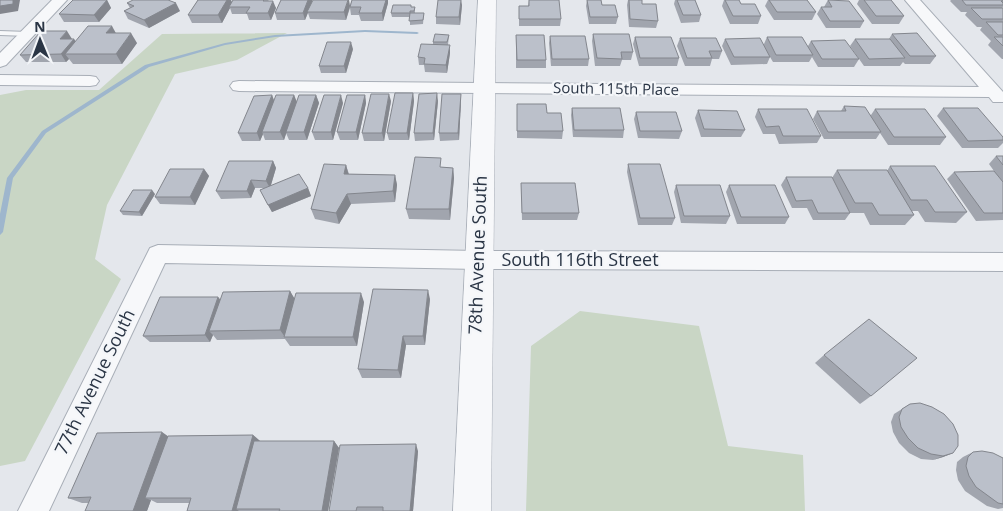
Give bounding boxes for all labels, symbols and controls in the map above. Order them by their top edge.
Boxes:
north arrow [15,15,65,65]
text: N [34,17,46,36]
street label: South 115th Place [553,77,679,99]
street label: 78th Avenue South [462,175,492,335]
street label: South 116th Street [501,247,659,271]
street label: 77th Avenue South [48,305,140,458]

